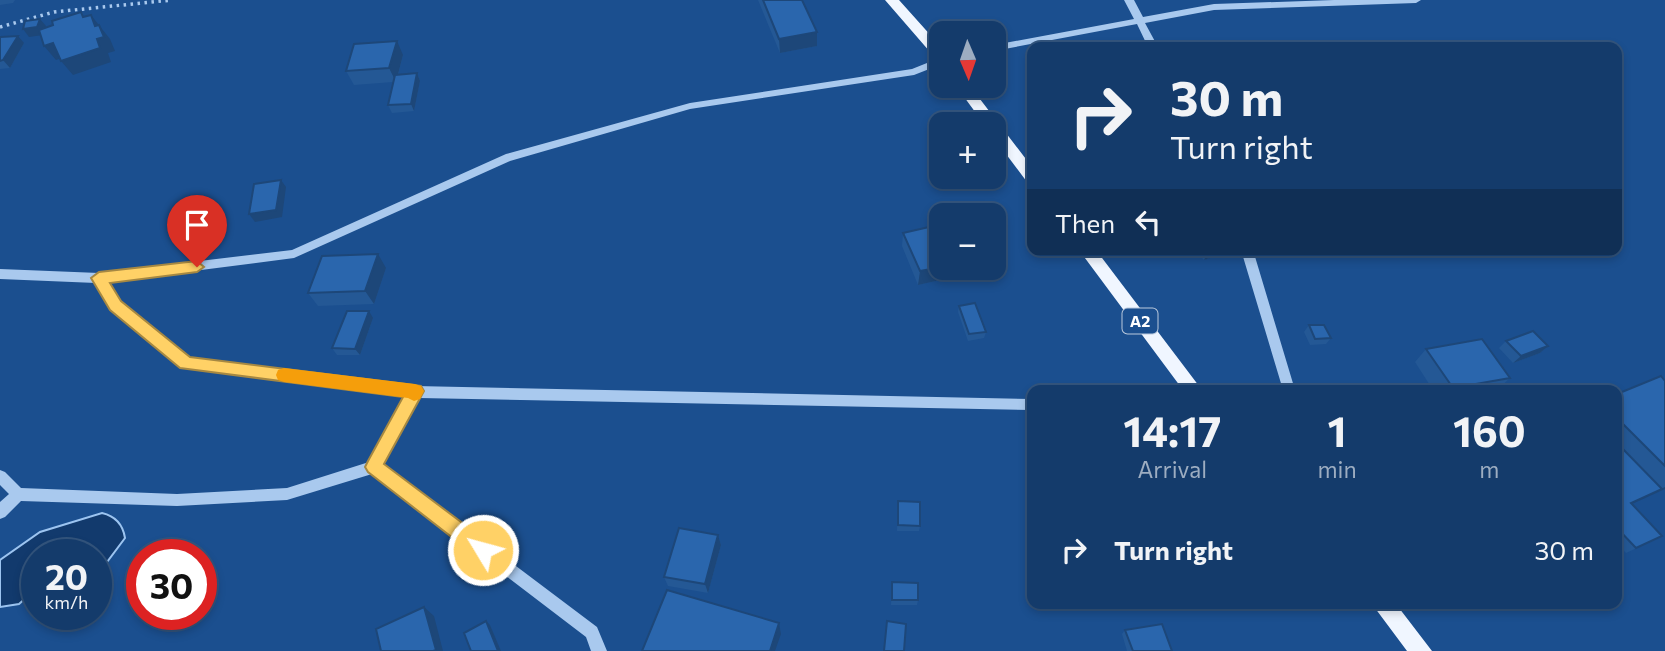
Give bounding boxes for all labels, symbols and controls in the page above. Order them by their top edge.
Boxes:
north arrow [929,21,1006,98]
map controls [929,21,1006,280]
text: 30 m [1170,66,1283,126]
icon: right [1055,70,1146,161]
button: + [929,112,1006,189]
text: Turn right [1170,126,1313,166]
pin [167,195,227,267]
button: − [929,203,1006,280]
icon: left [1129,203,1167,241]
icon: arrive [178,206,216,244]
text: Then [1055,207,1115,238]
road number: A2 [1122,308,1158,334]
text: 14:17 [1123,404,1221,456]
text: 1 [1328,404,1347,456]
text: 160 [1453,404,1526,456]
text: Arrival [1137,455,1207,483]
text: min [1317,455,1357,483]
text: m [1479,455,1499,483]
position arrow [446,513,520,587]
icon: right [1055,531,1093,569]
text: Turn right [1114,534,1233,565]
text: 30 m [1535,534,1594,565]
speed limit sign: 30 [126,539,217,630]
text: 20 [45,554,88,597]
text: km/h [45,591,88,613]

